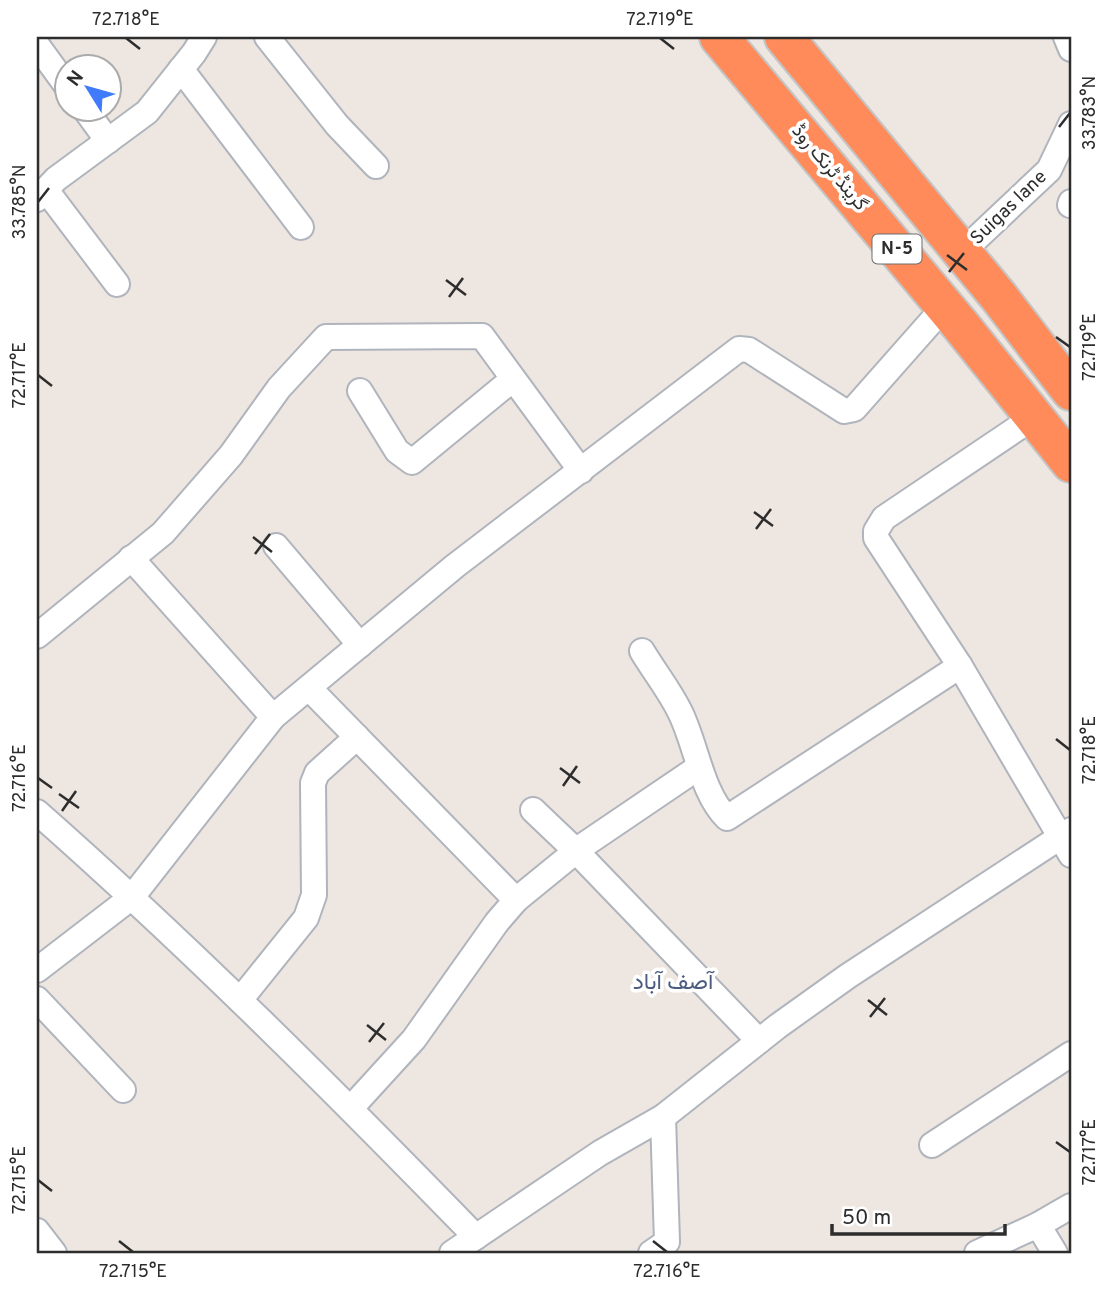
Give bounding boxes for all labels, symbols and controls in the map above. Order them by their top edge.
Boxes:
text: 72.718°E [92,9,160,32]
text: 72.719°E [626,9,694,32]
north arrow [52,52,122,122]
text: N [62,66,90,92]
text: 33.783°N [1079,76,1102,150]
street label: گرینڈ ٹرنک روڈ [786,120,872,216]
text: 33.785°N [9,165,32,239]
street label: Suigas lane [966,165,1052,251]
road number: N-5 [872,234,922,264]
text: 72.719°E [1079,313,1102,381]
text: 72.717°E [9,342,32,408]
text: 72.718°E [1079,716,1102,784]
text: 72.716°E [9,744,32,812]
district label: آصف آباد [633,969,715,998]
text: 72.717°E [1079,1119,1102,1185]
text: 72.715°E [9,1146,32,1214]
scale bar [832,1192,1005,1236]
text: 50 m [842,1205,891,1232]
text: 72.715°E [99,1261,167,1284]
text: 72.716°E [633,1261,701,1284]

